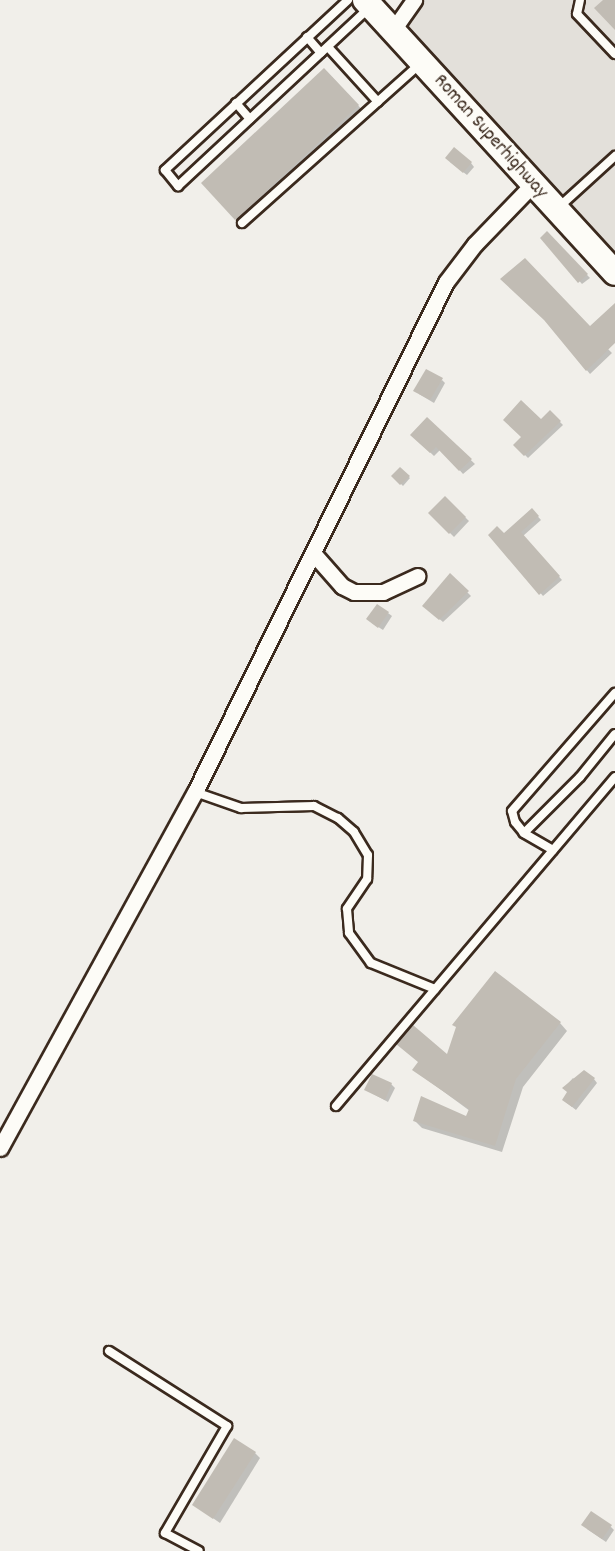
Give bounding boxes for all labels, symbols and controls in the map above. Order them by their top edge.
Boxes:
street label: Roman Superhighway [428,70,552,204]

